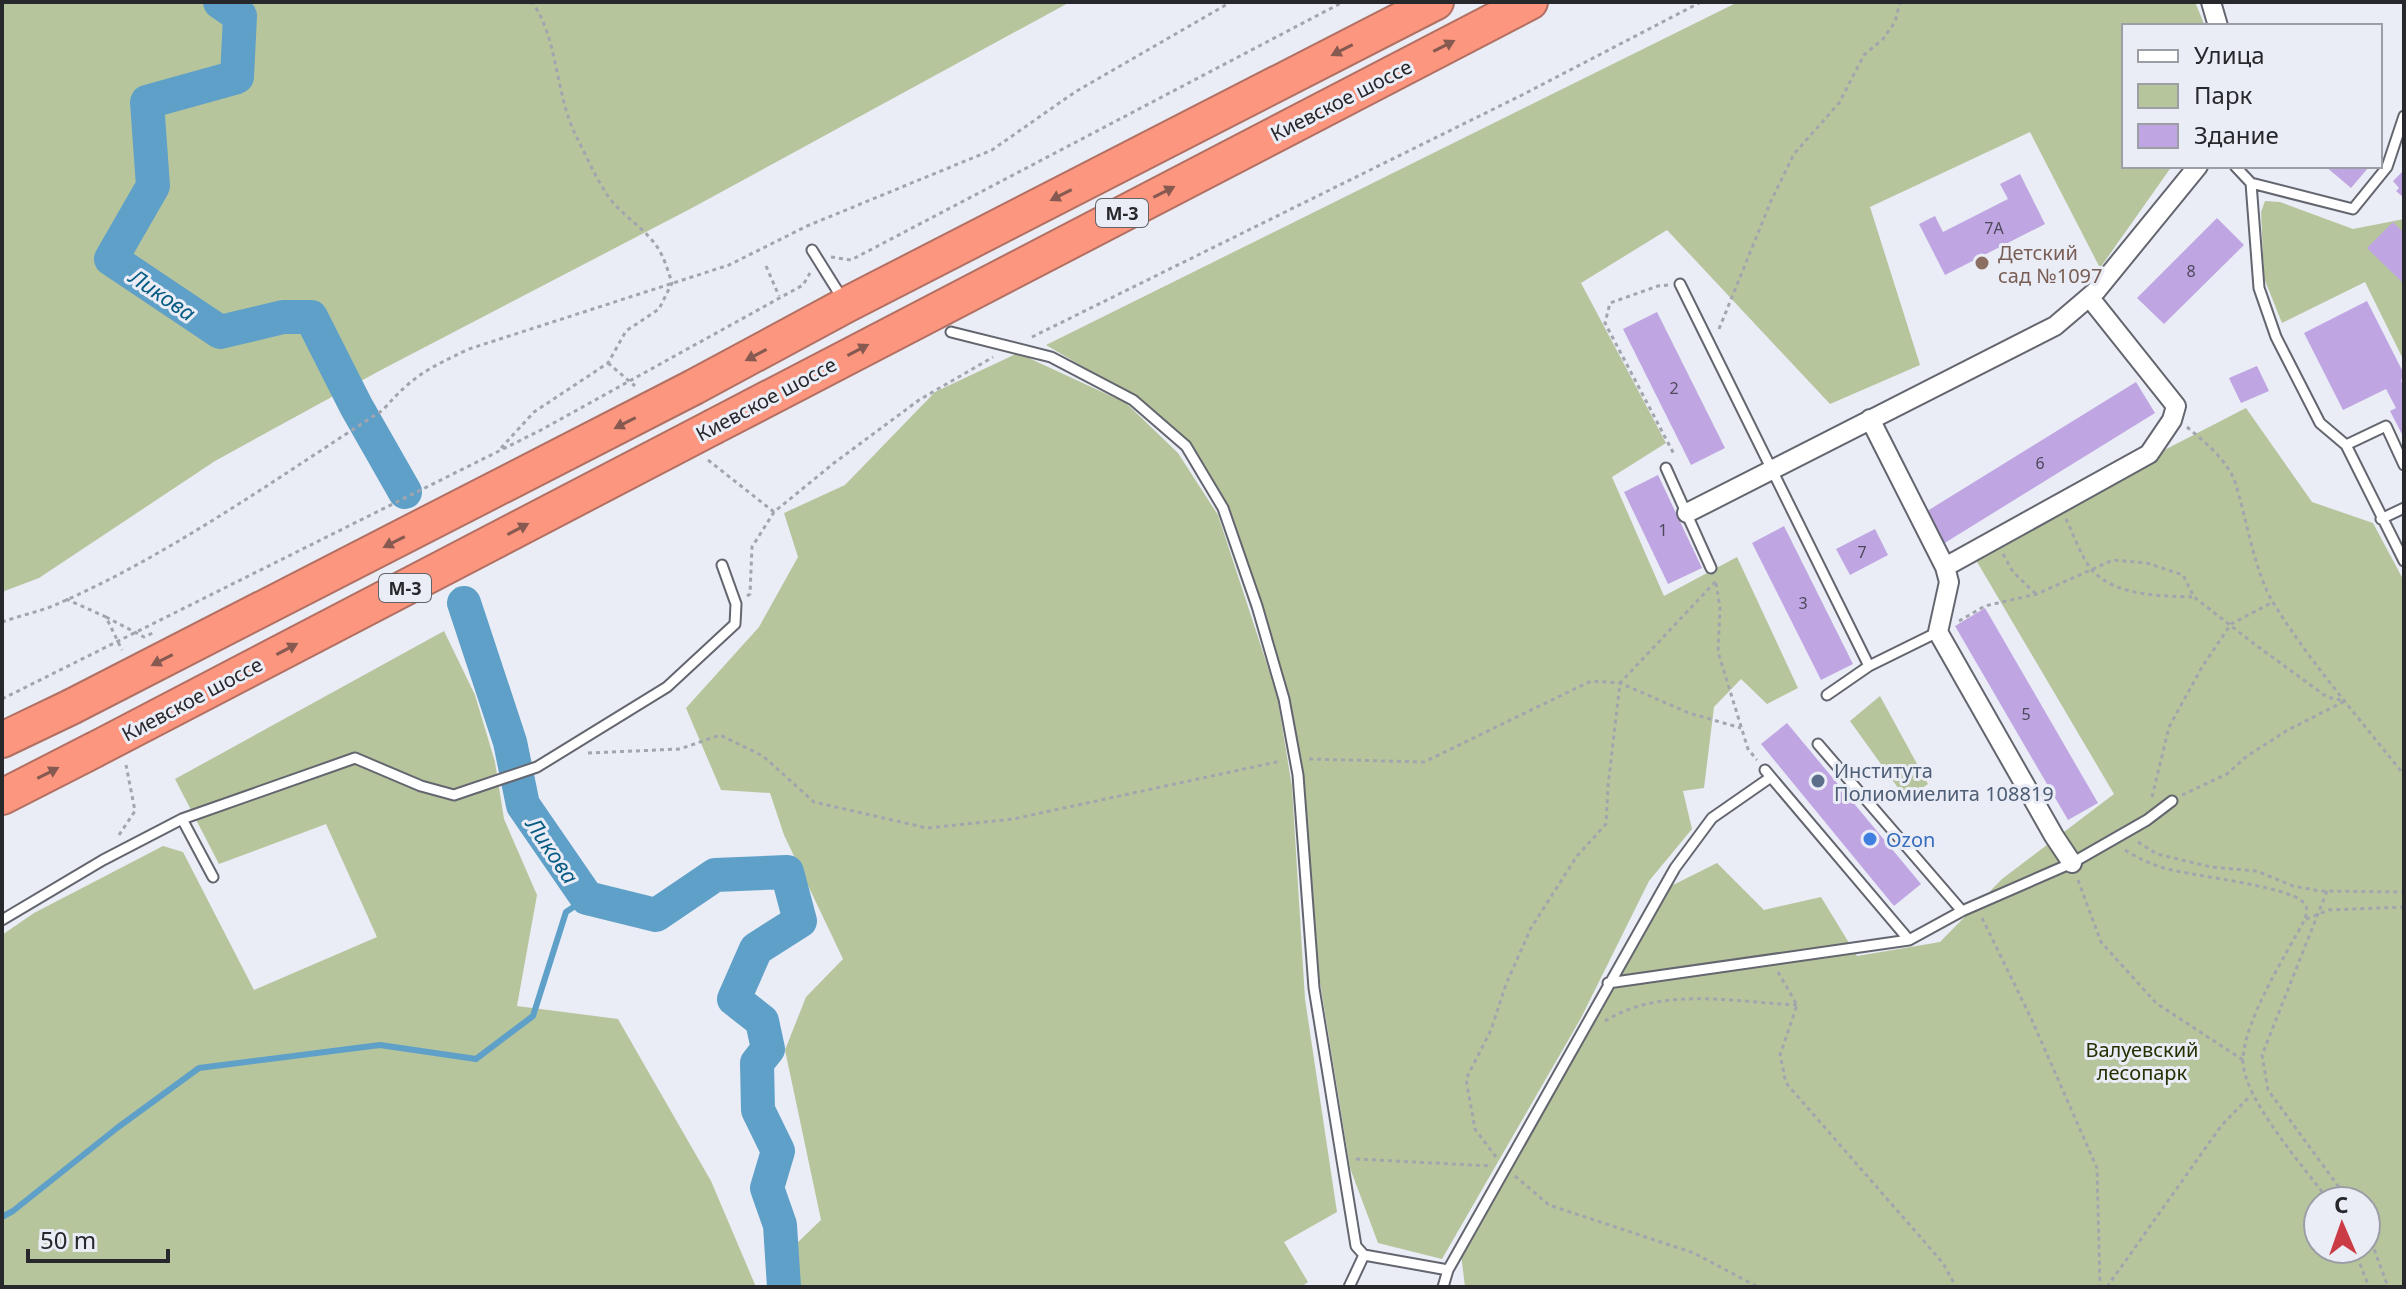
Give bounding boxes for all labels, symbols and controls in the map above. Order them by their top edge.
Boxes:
legend [2122,24,2382,168]
text: Улица [2194,38,2265,71]
one-way arrow [1433,40,1456,53]
one-way arrow [1330,44,1353,57]
street label: Киевское шоссе [1266,53,1416,147]
text: Парк [2194,78,2253,111]
text: Здание [2194,118,2279,151]
one-way arrow [1152,185,1175,198]
one-way arrow [1049,188,1072,201]
road number: М-3 [1096,199,1148,227]
house number: 7А [1984,217,2004,239]
place label: Детский сад №1097 [1998,239,2102,289]
marker: Детский сад №1097 [1973,254,1991,272]
water label: Ликова [123,260,202,327]
house number: 8 [2186,260,2196,282]
one-way arrow [847,344,870,357]
one-way arrow [745,347,767,361]
street label: Киевское шоссе [691,351,841,447]
house number: 2 [1669,377,1679,399]
one-way arrow [613,416,636,430]
house number: 6 [2035,452,2045,474]
house number: 1 [1658,519,1668,541]
one-way arrow [506,523,529,536]
one-way arrow [382,535,405,548]
house number: 7 [1857,541,1867,563]
road number: М-3 [379,574,431,602]
house number: 3 [1798,592,1808,614]
one-way arrow [276,643,299,656]
street label: Киевское шоссе [117,651,267,747]
one-way arrow [151,654,174,667]
house number: 5 [2021,703,2031,725]
place label: Института Полиомиелита 108819 [1834,757,2054,807]
one-way arrow [37,767,60,780]
marker: Института Полиомиелита 108819 [1809,772,1827,790]
water label: Ликова [519,810,586,889]
place label: Ozon [1886,826,1935,853]
marker: Ozon [1861,830,1879,848]
park label: Валуевский лесопарк [2085,1036,2199,1086]
north arrow [2302,1185,2382,1265]
text: С [2334,1189,2349,1219]
scale bar [28,1213,168,1263]
text: 50 m [40,1223,96,1256]

